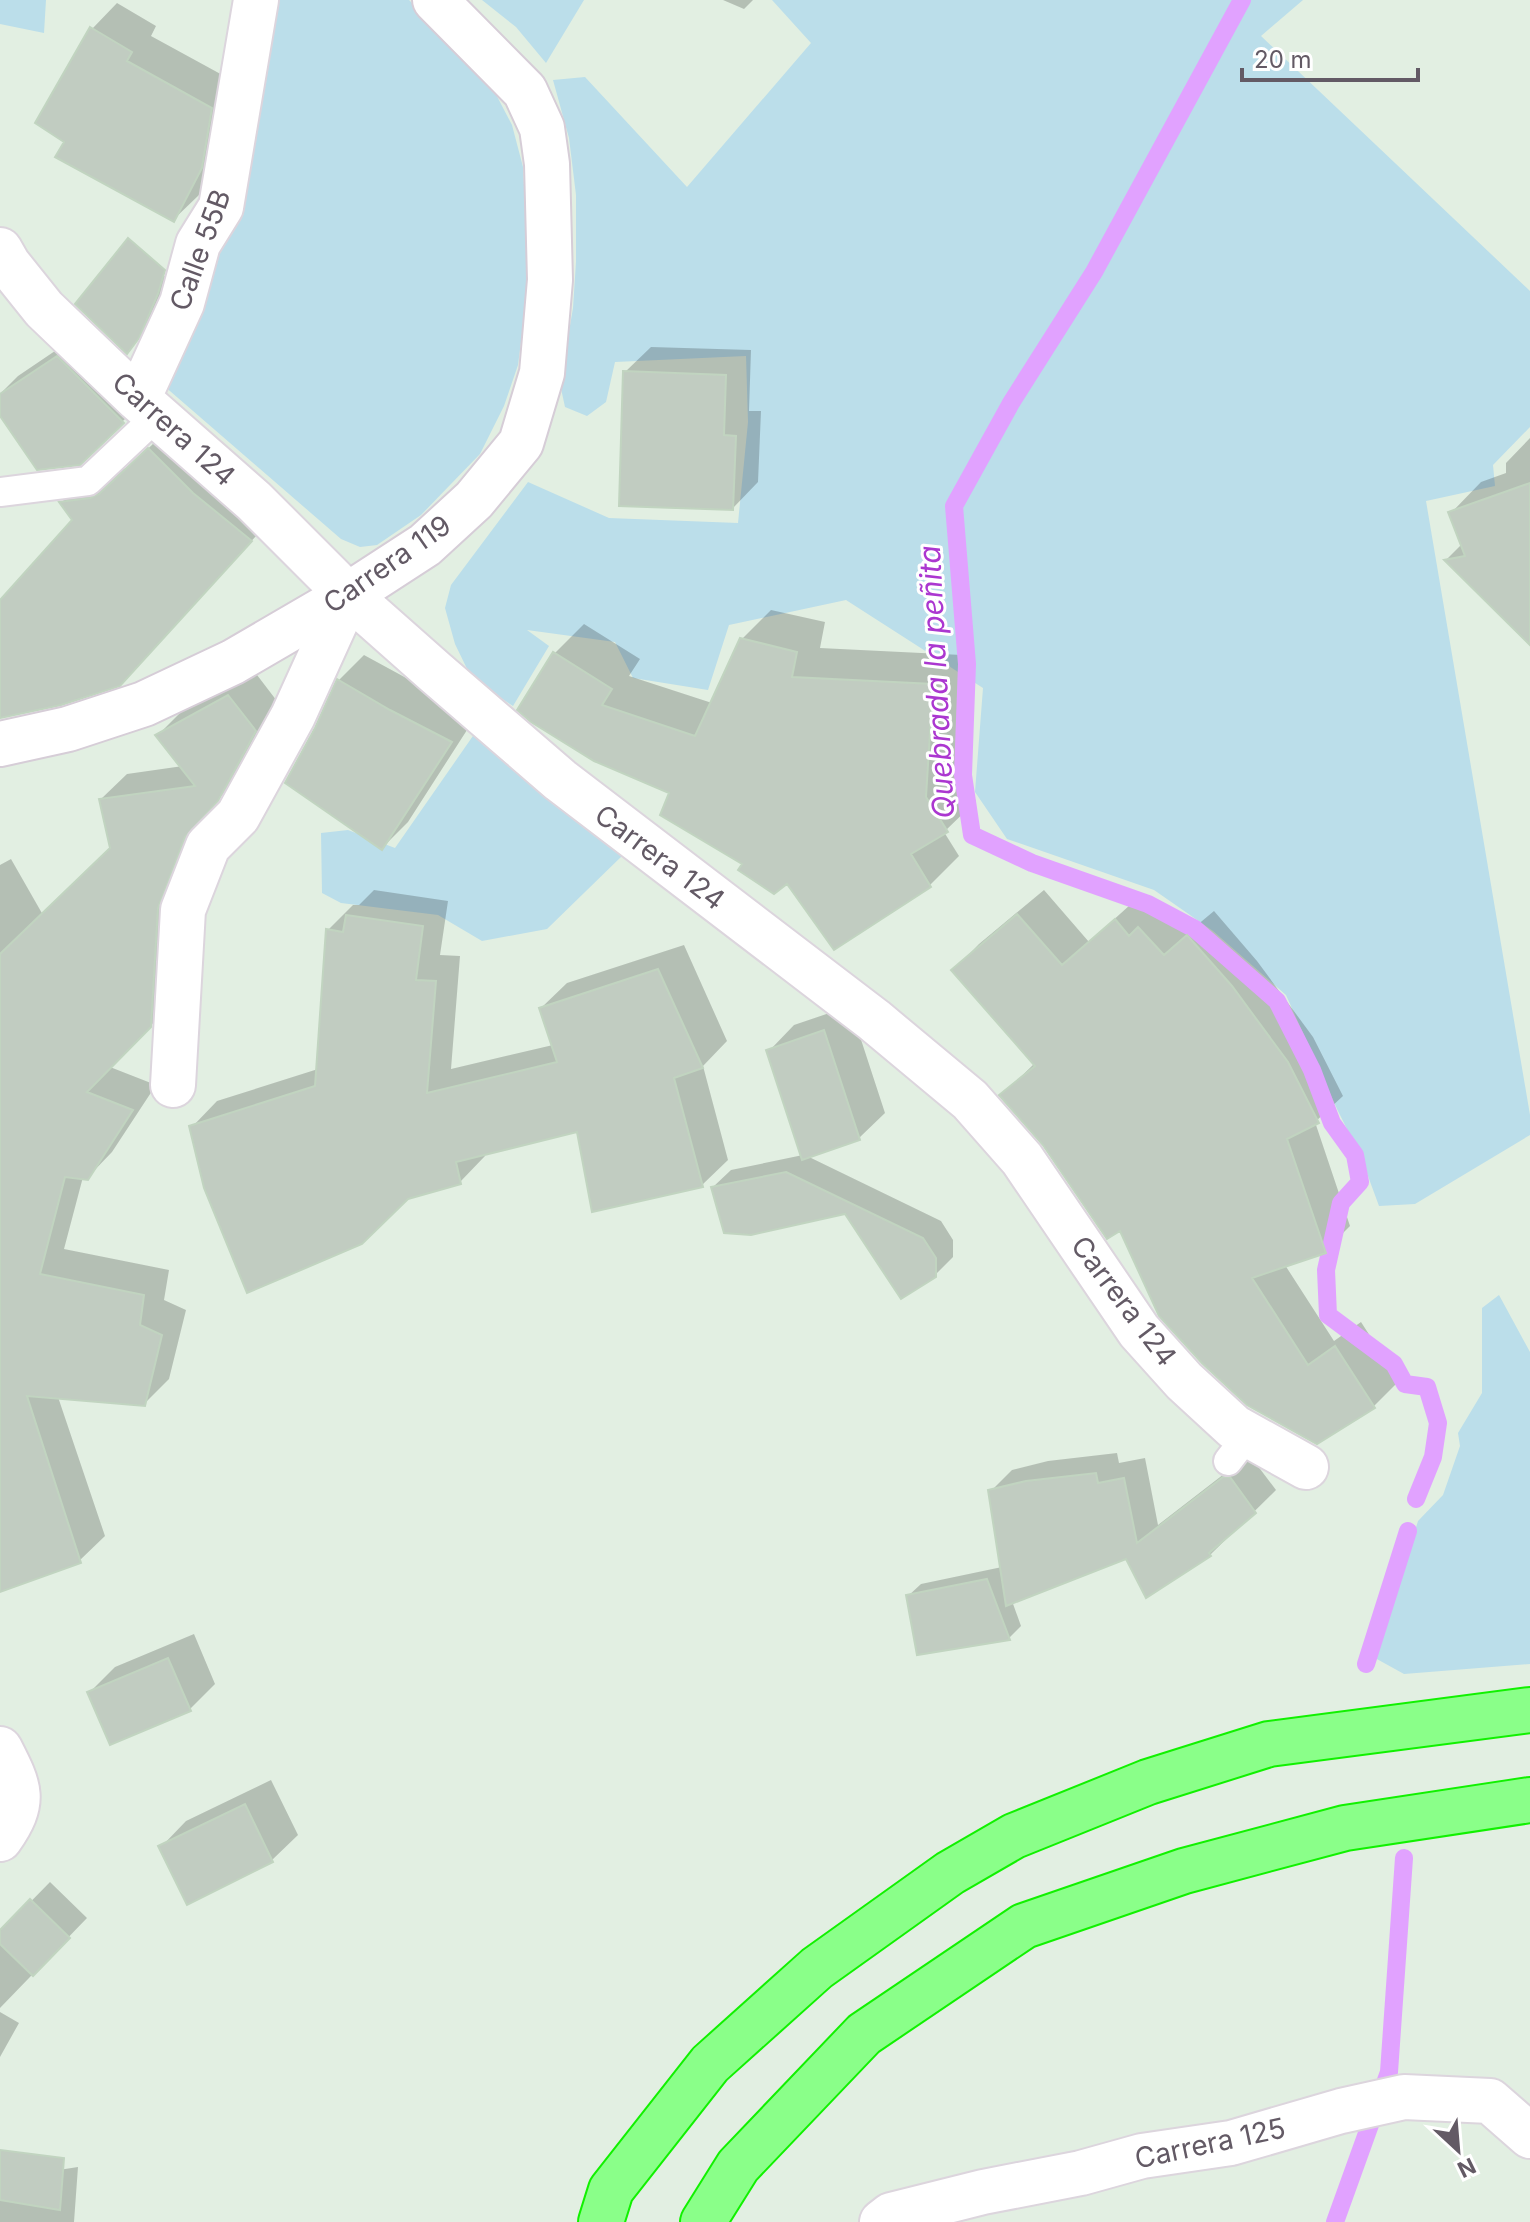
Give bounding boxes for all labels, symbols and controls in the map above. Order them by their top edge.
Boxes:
scale bar [1242,32,1418,82]
text: 20 m [1254,45,1312,74]
street label: Calle 55B [162,185,238,315]
street label: Carrera 124 [105,365,243,493]
street label: Carrera 119 [317,508,457,620]
water label: Quebrada la peñita [911,544,961,820]
street label: Carrera 124 [588,797,732,917]
street label: Carrera 124 [1064,1229,1184,1373]
street label: Carrera 125 [1132,2110,1288,2176]
north arrow [1418,2110,1498,2190]
text: N [1454,2153,1480,2183]

